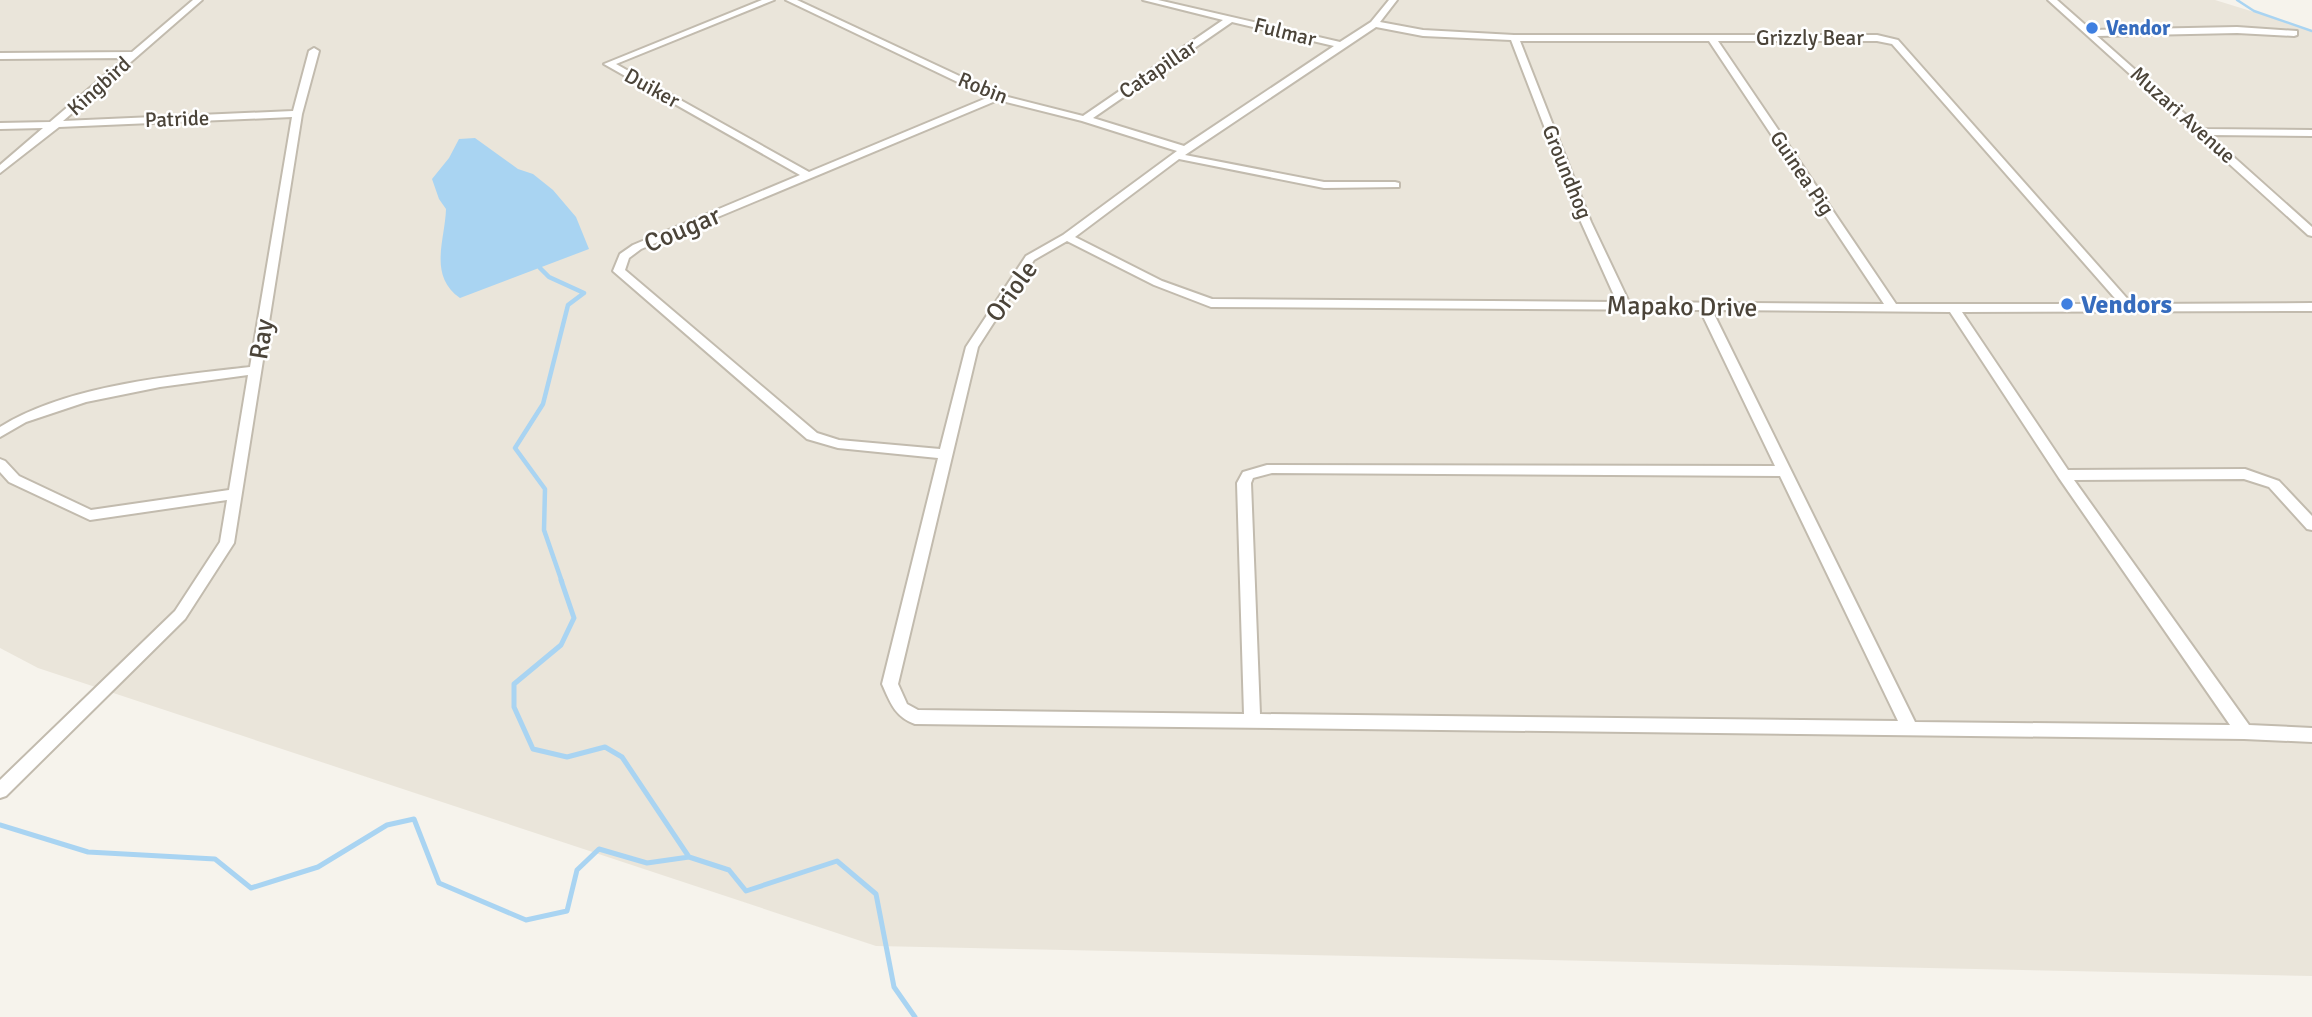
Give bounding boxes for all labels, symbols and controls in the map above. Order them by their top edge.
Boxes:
street label: Fulmar [1251,12,1319,52]
place label: Vendor [2106,15,2171,41]
marker: Vendor [2084,20,2100,36]
street label: Grizzly Bear [1756,25,1864,51]
street label: Catapillar [1114,33,1202,104]
street label: Kingbird [62,51,136,121]
street label: Muzari Avenue [2125,61,2241,169]
street label: Duiker [620,62,684,114]
street label: Robin [954,66,1012,110]
street label: Patride [144,105,210,133]
street label: Groundhog [1536,121,1598,223]
street label: Guinea Pig [1764,126,1840,220]
street label: Cougar [639,199,726,260]
street label: Oriole [979,255,1045,329]
place label: Vendors [2081,289,2172,321]
street label: Mapako Drive [1606,290,1758,324]
marker: Vendors [2059,296,2075,312]
street label: Ray [243,317,281,362]

